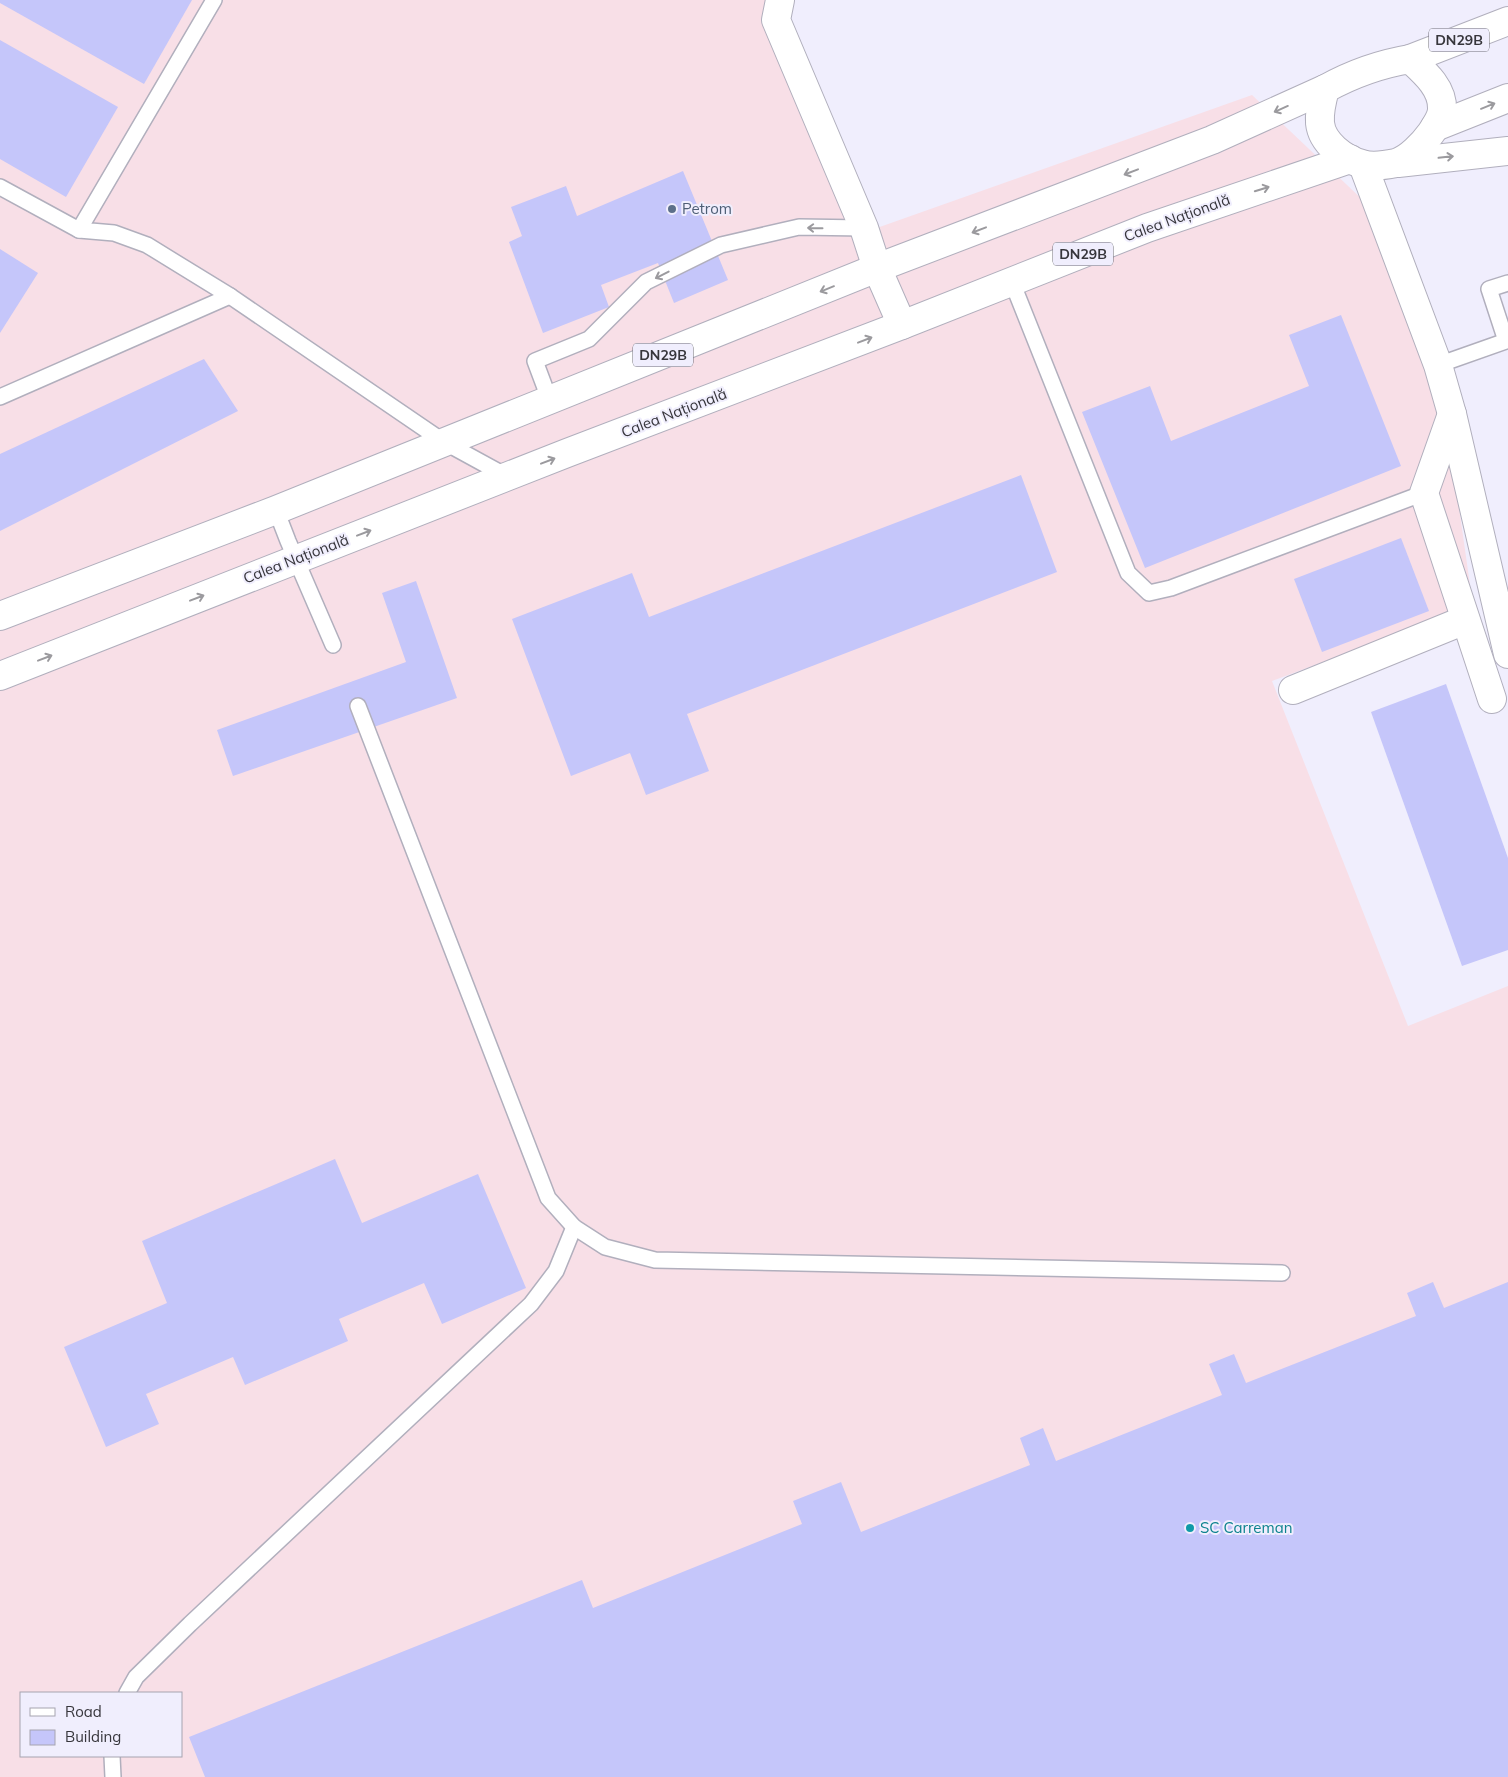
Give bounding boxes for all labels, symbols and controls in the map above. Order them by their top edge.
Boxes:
road number: DN29B [1429,28,1489,52]
one-way arrow [1479,101,1495,110]
one-way arrow [1274,105,1289,115]
one-way arrow [1438,153,1454,162]
one-way arrow [1123,168,1139,177]
one-way arrow [1254,183,1270,193]
street label: Calea Națională [1121,190,1233,246]
place label: Petrom [682,199,732,218]
marker: Petrom [666,203,678,215]
one-way arrow [807,223,824,233]
one-way arrow [972,225,987,235]
road number: DN29B [1053,242,1113,266]
one-way arrow [654,270,669,280]
one-way arrow [820,284,835,294]
one-way arrow [857,335,872,344]
road number: DN29B [633,344,693,366]
street label: Calea Națională [618,384,729,441]
one-way arrow [540,456,555,465]
one-way arrow [356,528,371,537]
street label: Calea Națională [240,530,351,587]
one-way arrow [189,593,204,602]
one-way arrow [37,653,53,662]
place label: SC Carreman [1200,1518,1292,1537]
marker: SC Carreman [1184,1522,1196,1534]
legend [20,1692,182,1757]
text: Road [65,1702,102,1721]
text: Building [65,1727,121,1746]

